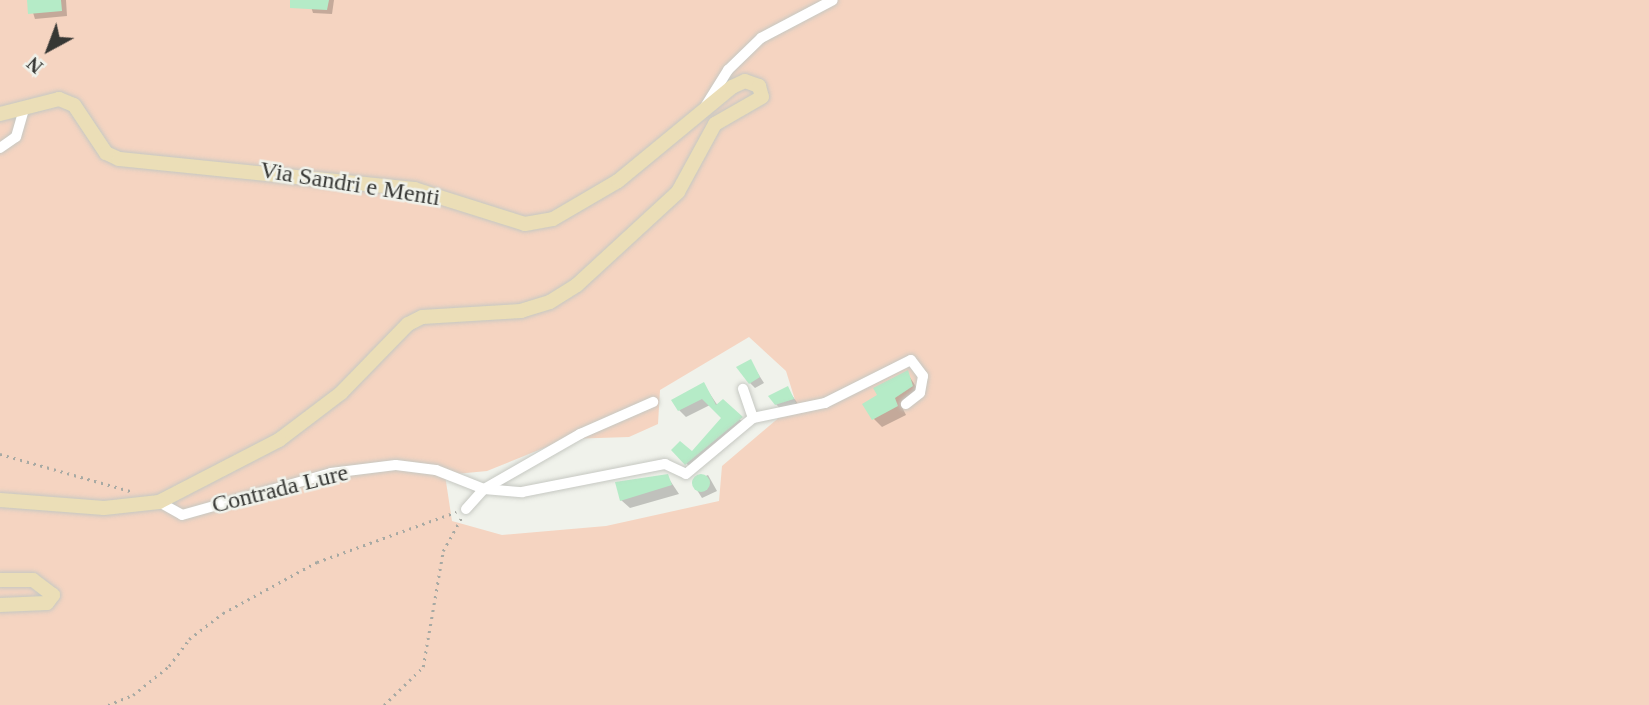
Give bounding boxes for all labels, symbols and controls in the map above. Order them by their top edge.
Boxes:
north arrow [14,14,84,84]
text: N [23,53,47,78]
street label: Via Sandri e Menti [258,156,442,212]
street label: Contrada Lure [209,458,351,520]

